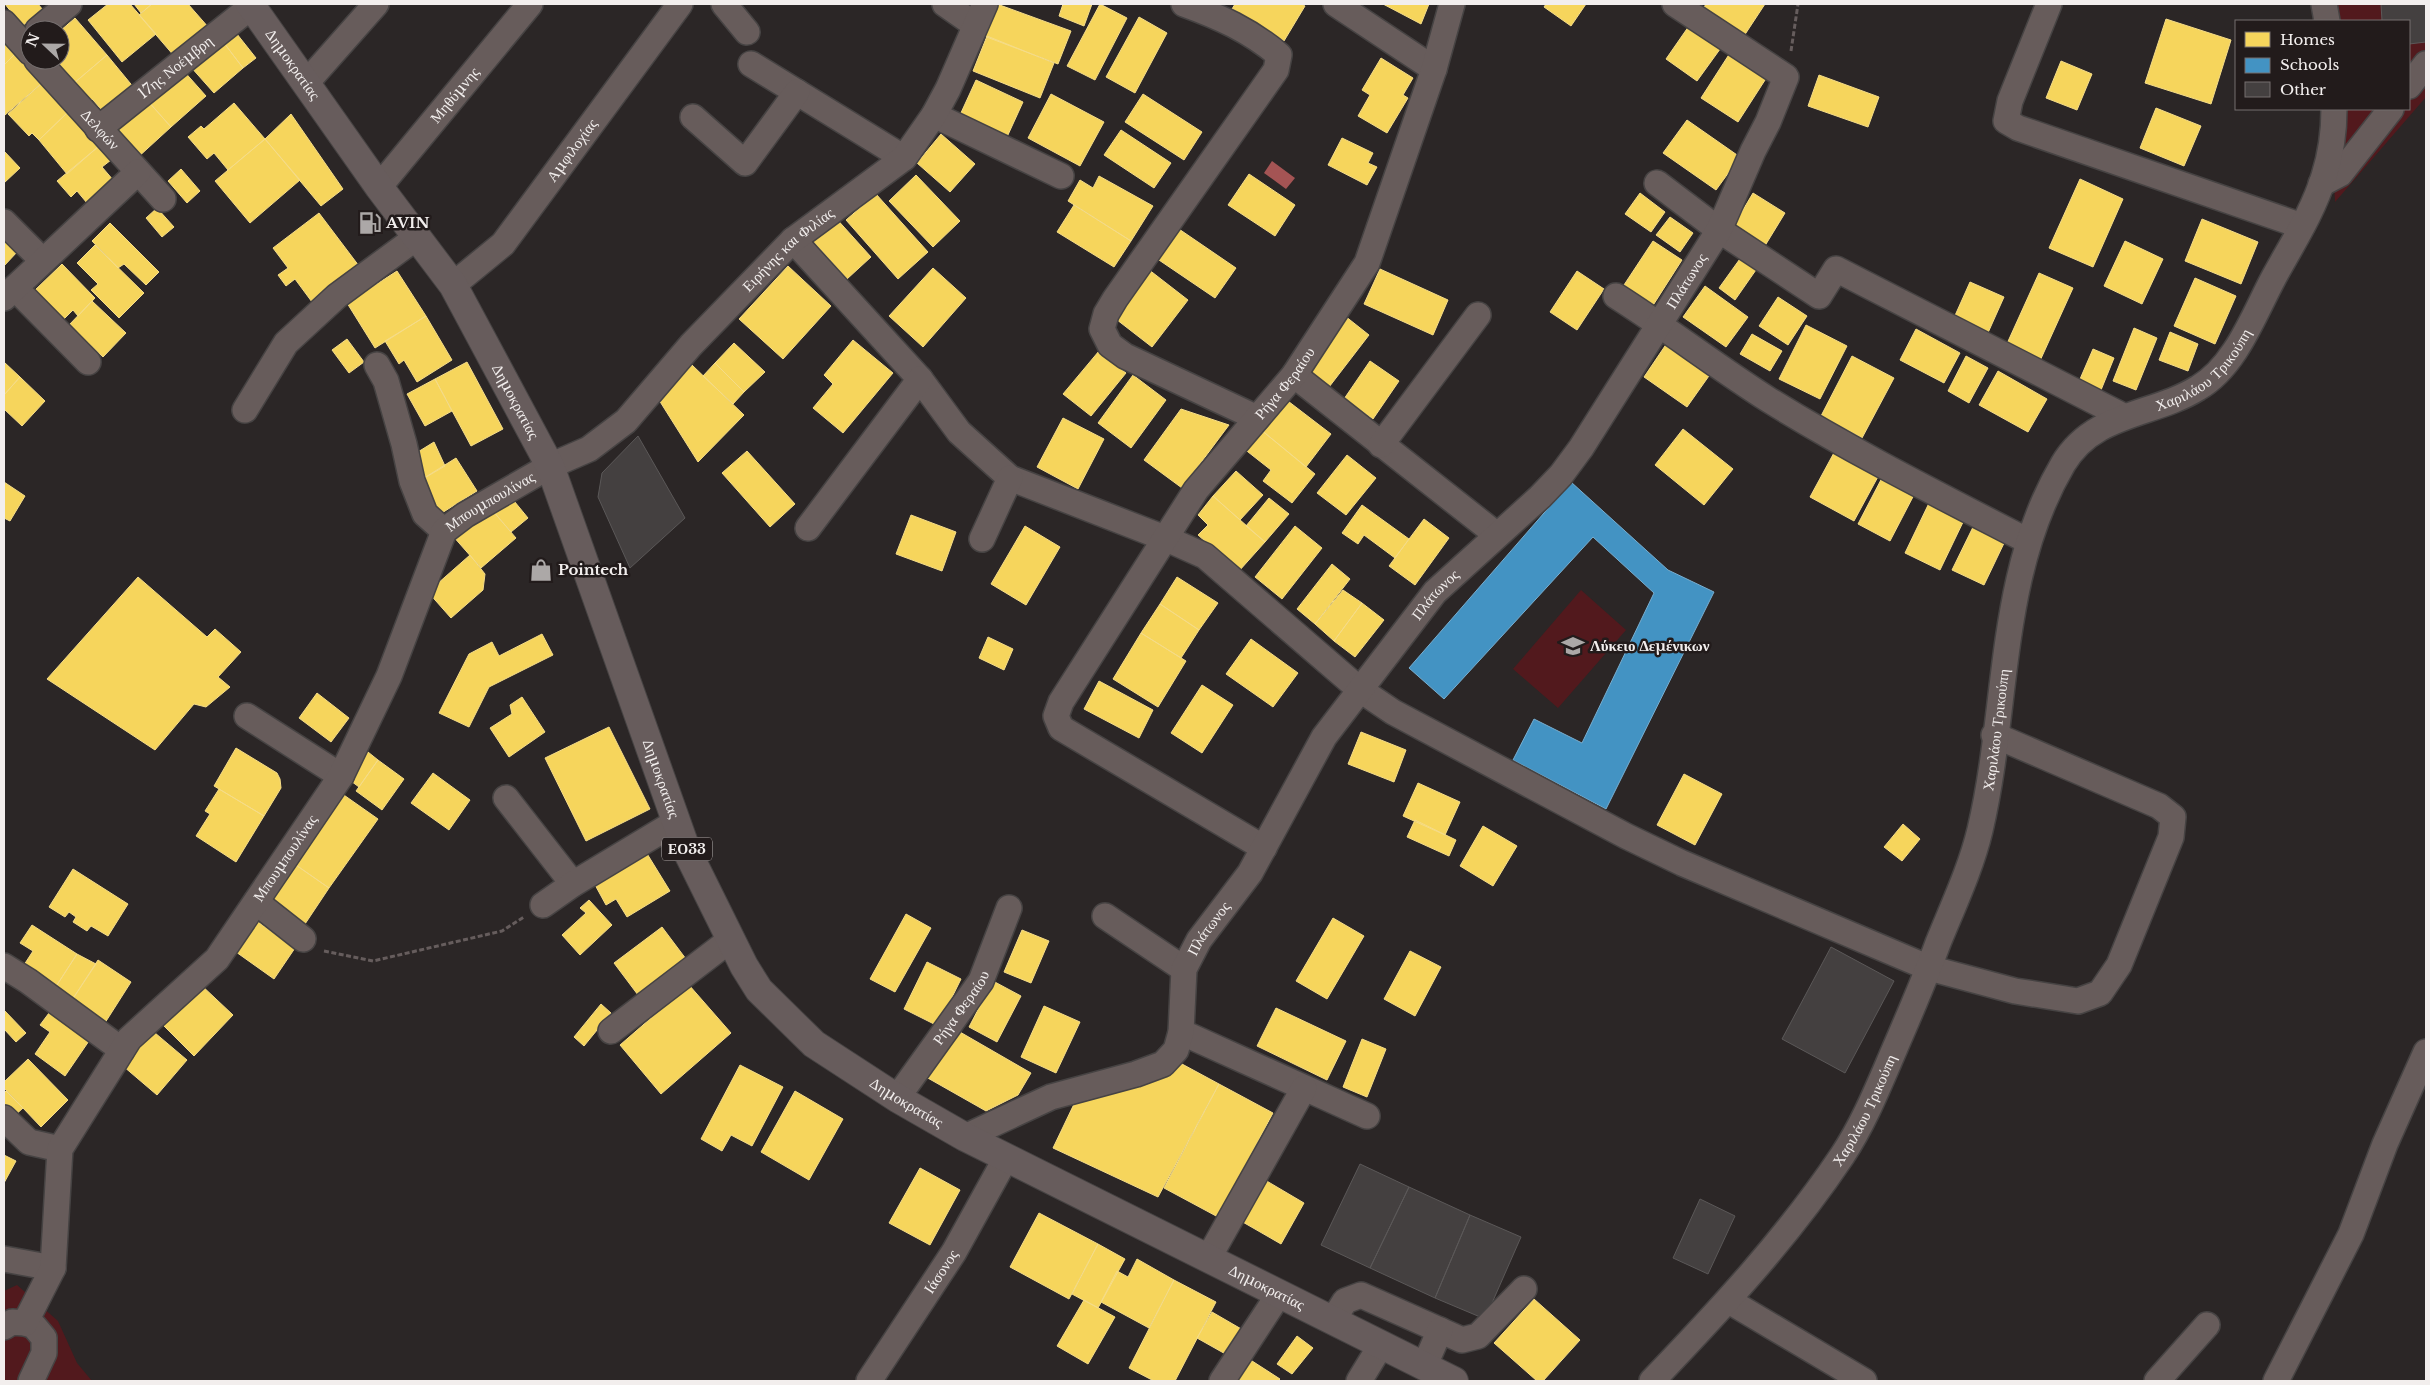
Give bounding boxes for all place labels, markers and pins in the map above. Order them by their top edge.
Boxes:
fuel station icon: AVIN [357,210,383,236]
place label: AVIN [385,213,430,232]
shop icon: Pointech [528,557,554,583]
place label: Pointech [558,560,629,579]
school or university icon: Λύκειο Δεμένικων [1560,633,1586,659]
place label: Λύκειο Δεμένικων [1590,636,1710,655]

